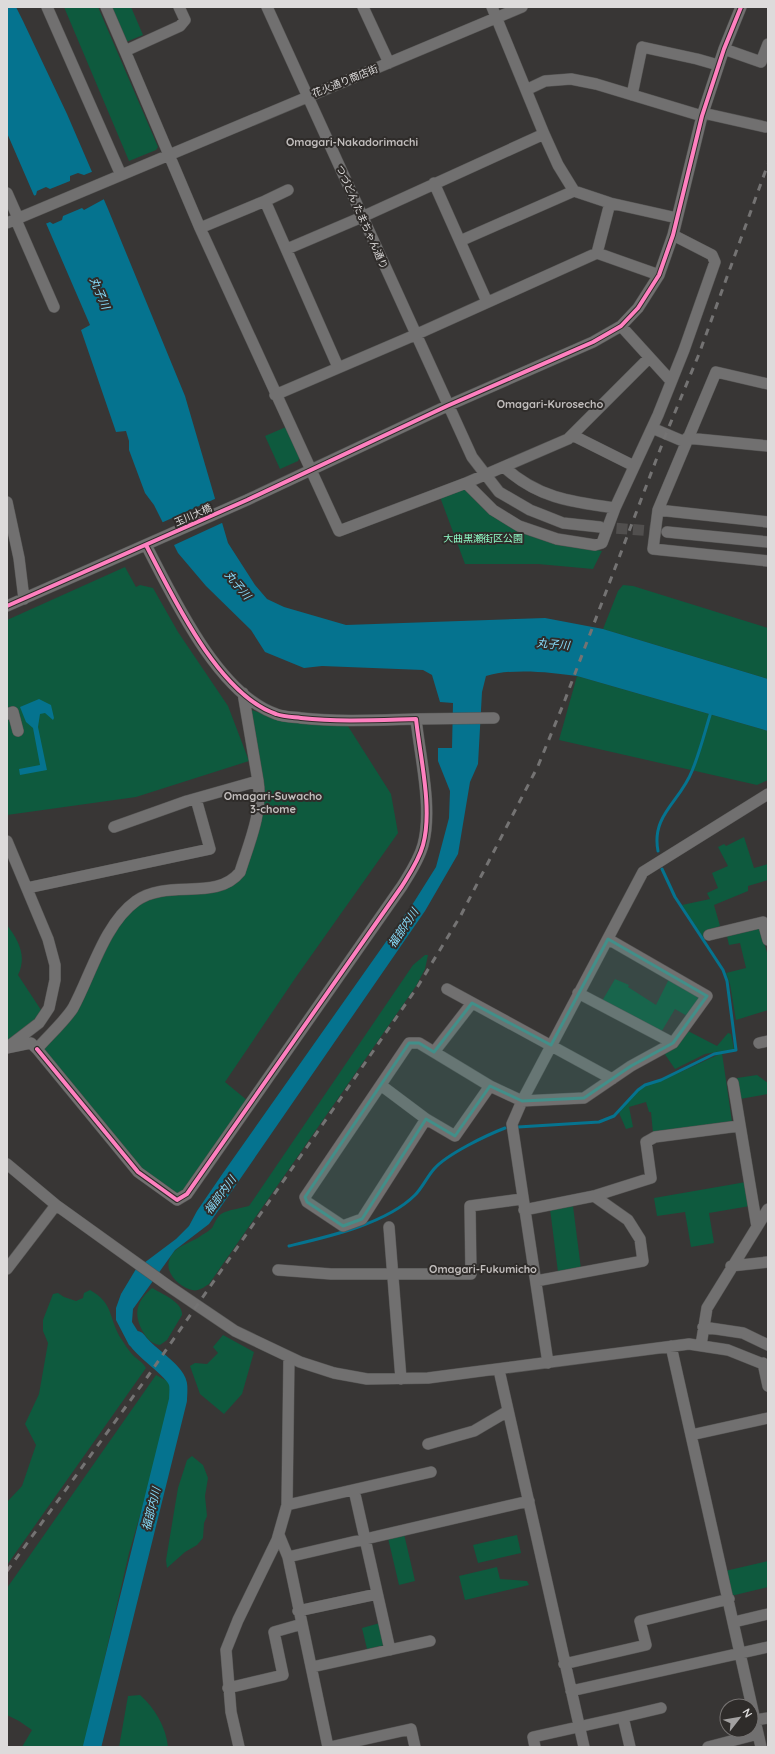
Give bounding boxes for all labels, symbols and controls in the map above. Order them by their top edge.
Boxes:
street label: 花火通り商店街 [310,62,380,100]
district label: Omagari-Nakadorimachi [286,135,418,149]
street label: つづどん たまちゃん通り [333,163,391,271]
water label: 丸子川 [87,275,113,312]
district label: Omagari-Kurosecho [497,397,604,411]
street label: 玉川大橋 [172,501,214,529]
park label: 大曲黒瀬街区公園 [443,532,523,545]
water label: 丸子川 [222,568,255,603]
water label: 丸子川 [536,636,571,652]
district label: Omagari-Suwacho 3-chome [224,789,322,816]
water label: 福部内川 [385,905,422,950]
water label: 福部内川 [201,1172,239,1217]
district label: Omagari-Fukumicho [429,1262,537,1276]
water label: 福部内川 [139,1485,163,1532]
north arrow [719,1698,759,1738]
text: N [739,1706,756,1720]

